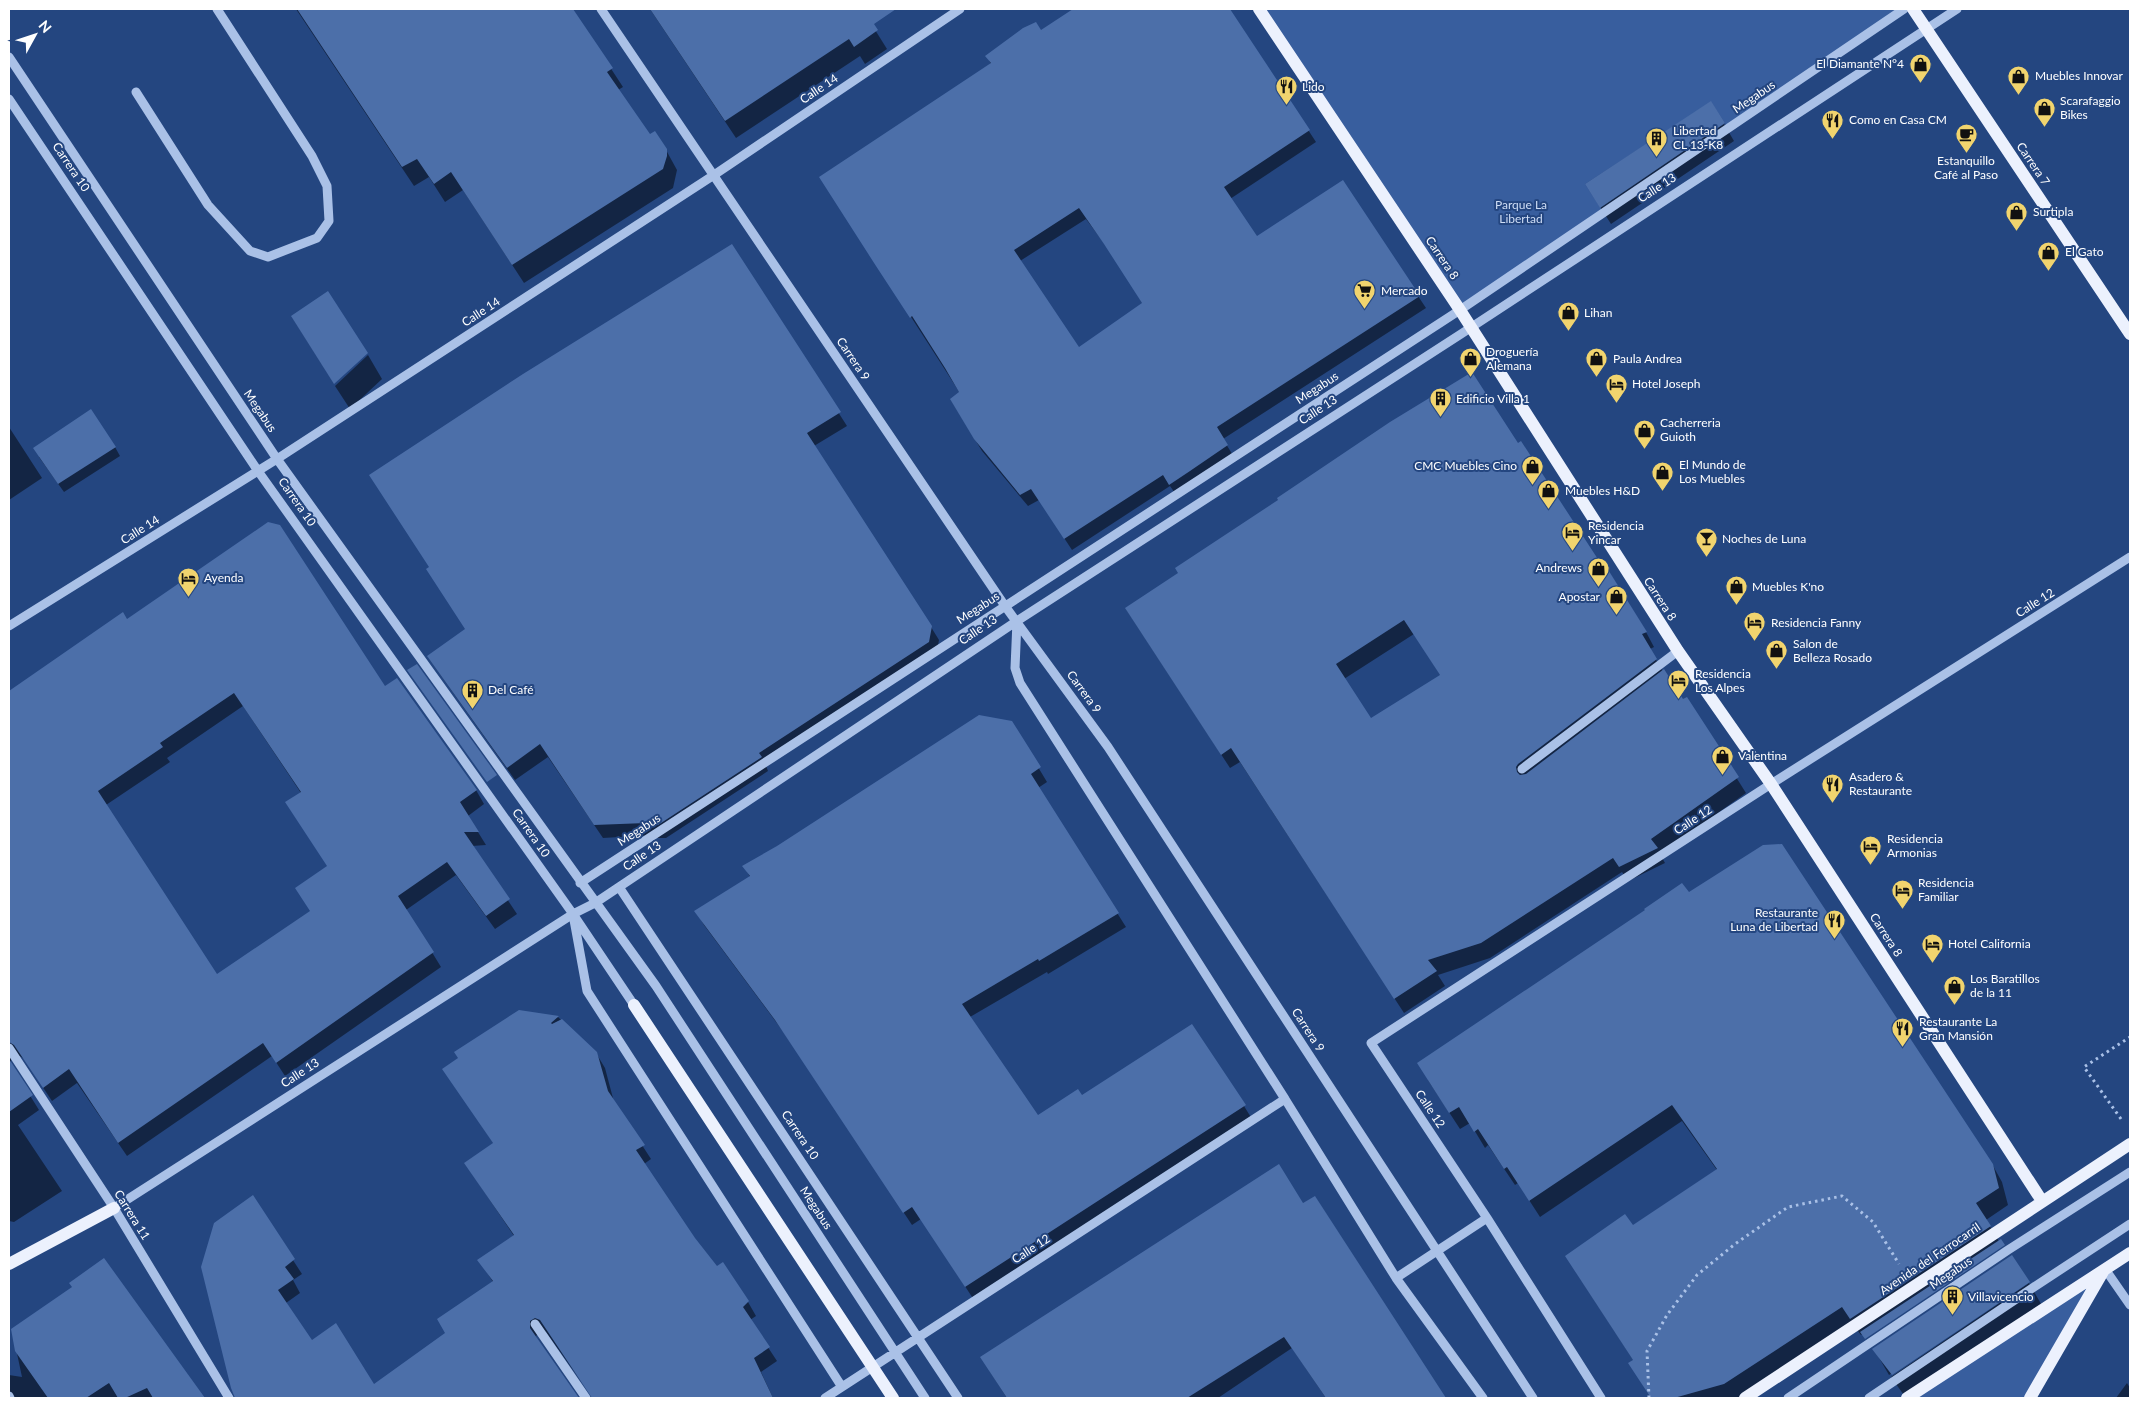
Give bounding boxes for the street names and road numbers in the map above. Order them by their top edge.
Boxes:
street label: Calle 14 [797,70,841,107]
street label: Megabus [1730,77,1778,116]
street label: Carrera 10 [50,139,93,194]
street label: Carrera 7 [2013,139,2053,188]
street label: Calle 13 [1635,170,1679,206]
street label: Carrera 8 [1422,233,1462,282]
street label: Calle 14 [459,294,503,330]
street label: Carrera 9 [833,334,873,383]
street label: Megabus [1292,368,1341,407]
street label: Megabus [241,387,280,435]
street label: Calle 13 [1296,392,1340,428]
street label: Carrera 10 [275,474,320,529]
street label: Calle 14 [118,512,162,547]
street label: Carrera 8 [1641,574,1680,623]
street label: Calle 12 [2013,585,2057,620]
street label: Megabus [953,588,1002,627]
street label: Calle 13 [956,611,1000,648]
street label: Carrera 9 [1064,667,1105,716]
street label: Calle 12 [1671,802,1715,838]
street label: Carrera 10 [509,805,554,860]
street label: Megabus [614,810,663,849]
street label: Calle 13 [620,837,664,874]
street label: Carrera 8 [1867,910,1906,959]
street label: Carrera 9 [1289,1005,1328,1054]
street label: Calle 13 [278,1055,322,1091]
street label: Calle 12 [1412,1087,1449,1131]
street label: Carrera 10 [779,1107,822,1162]
street label: Megabus [797,1183,836,1232]
street label: Carrera 11 [111,1187,154,1242]
street label: Avenida del Ferrocarril [1876,1219,1983,1298]
street label: Calle 12 [1009,1231,1053,1267]
street label: Megabus [1927,1253,1975,1292]

